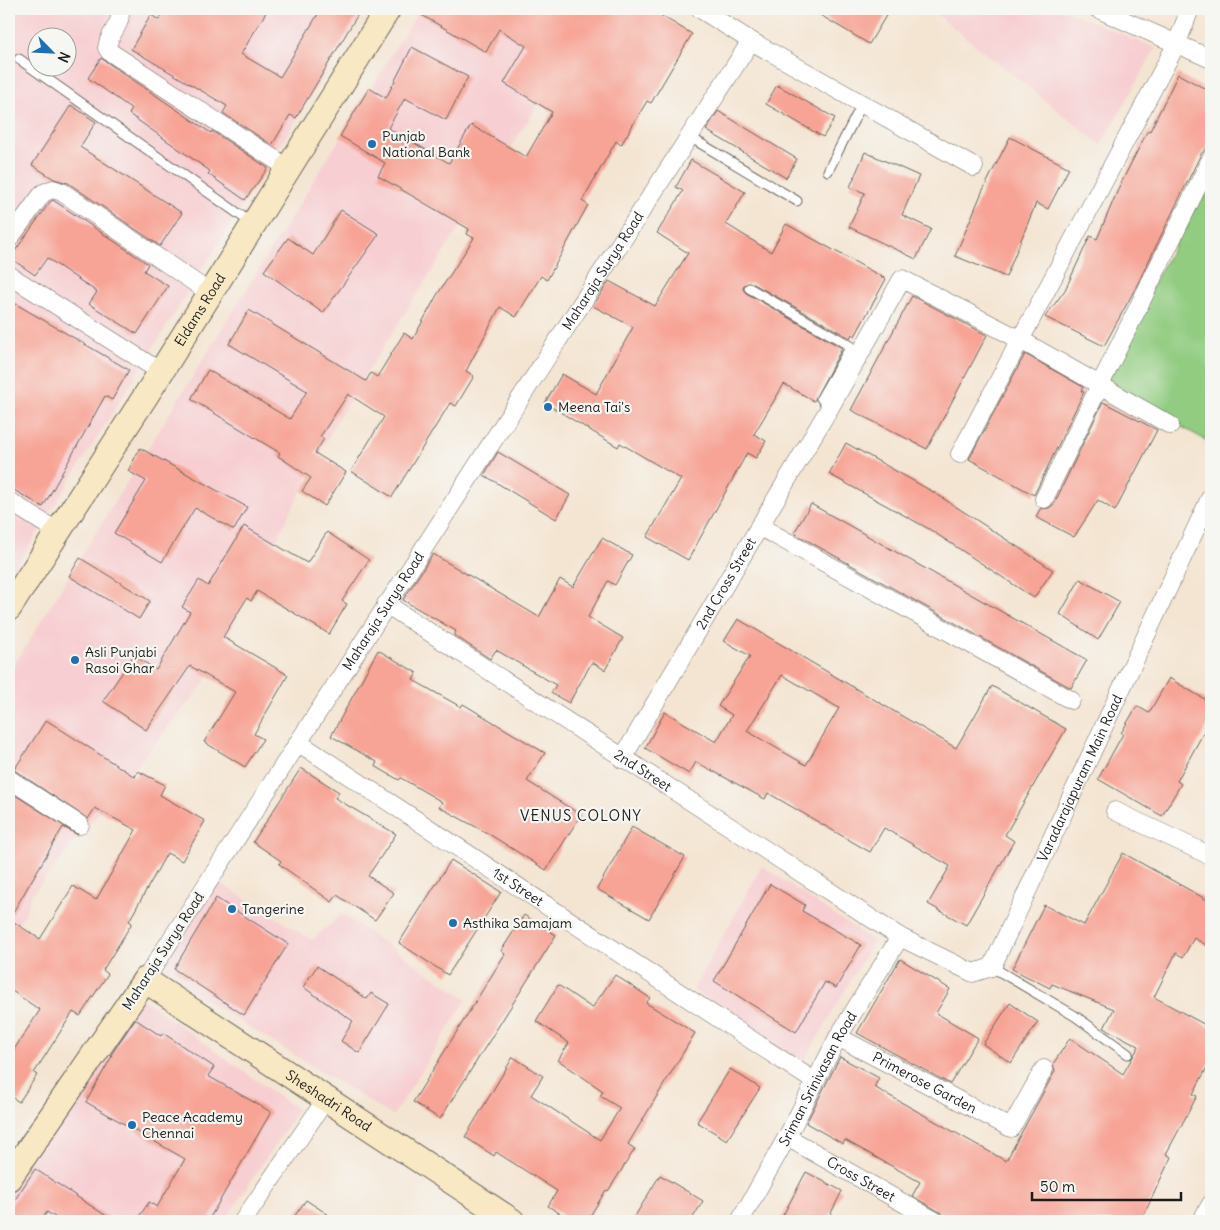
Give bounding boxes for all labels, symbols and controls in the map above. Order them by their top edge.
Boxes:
north arrow [28,28,78,78]
text: N [54,49,74,65]
place label: Punjab National Bank [382,127,470,161]
marker: Punjab National Bank [366,138,378,150]
street label: Maharaja Surya Road [558,208,647,333]
street label: Eldams Road [170,270,229,350]
place label: Meena Tai's [558,398,630,416]
marker: Meena Tai's [542,401,554,413]
street label: 2nd Cross Street [692,534,760,633]
street label: Maharaja Surya Road [338,549,428,674]
place label: Asli Punjabi Rasoi Ghar [85,643,157,677]
marker: Asli Punjabi Rasoi Ghar [69,654,81,666]
street label: Varadarajapuram Main Road [1033,692,1126,865]
street label: 2nd Street [611,745,675,796]
district label: VENUS COLONY [520,806,642,825]
street label: 1st Street [489,863,547,910]
street label: Maharaja Surya Road [118,889,208,1013]
place label: Tangerine [242,900,304,918]
marker: Tangerine [226,903,238,915]
place label: Asthika Samajam [463,914,572,932]
marker: Asthika Samajam [447,917,459,929]
street label: Sriman Srinivasan Road [775,1008,861,1149]
street label: Primerose Garden [870,1048,980,1117]
street label: Sheshadri Road [282,1066,375,1135]
place label: Peace Academy Chennai [142,1108,243,1142]
marker: Peace Academy Chennai [126,1119,138,1131]
street label: Cross Street [823,1152,899,1206]
scale bar [1032,1170,1181,1202]
text: 50 m [1040,1177,1075,1196]

